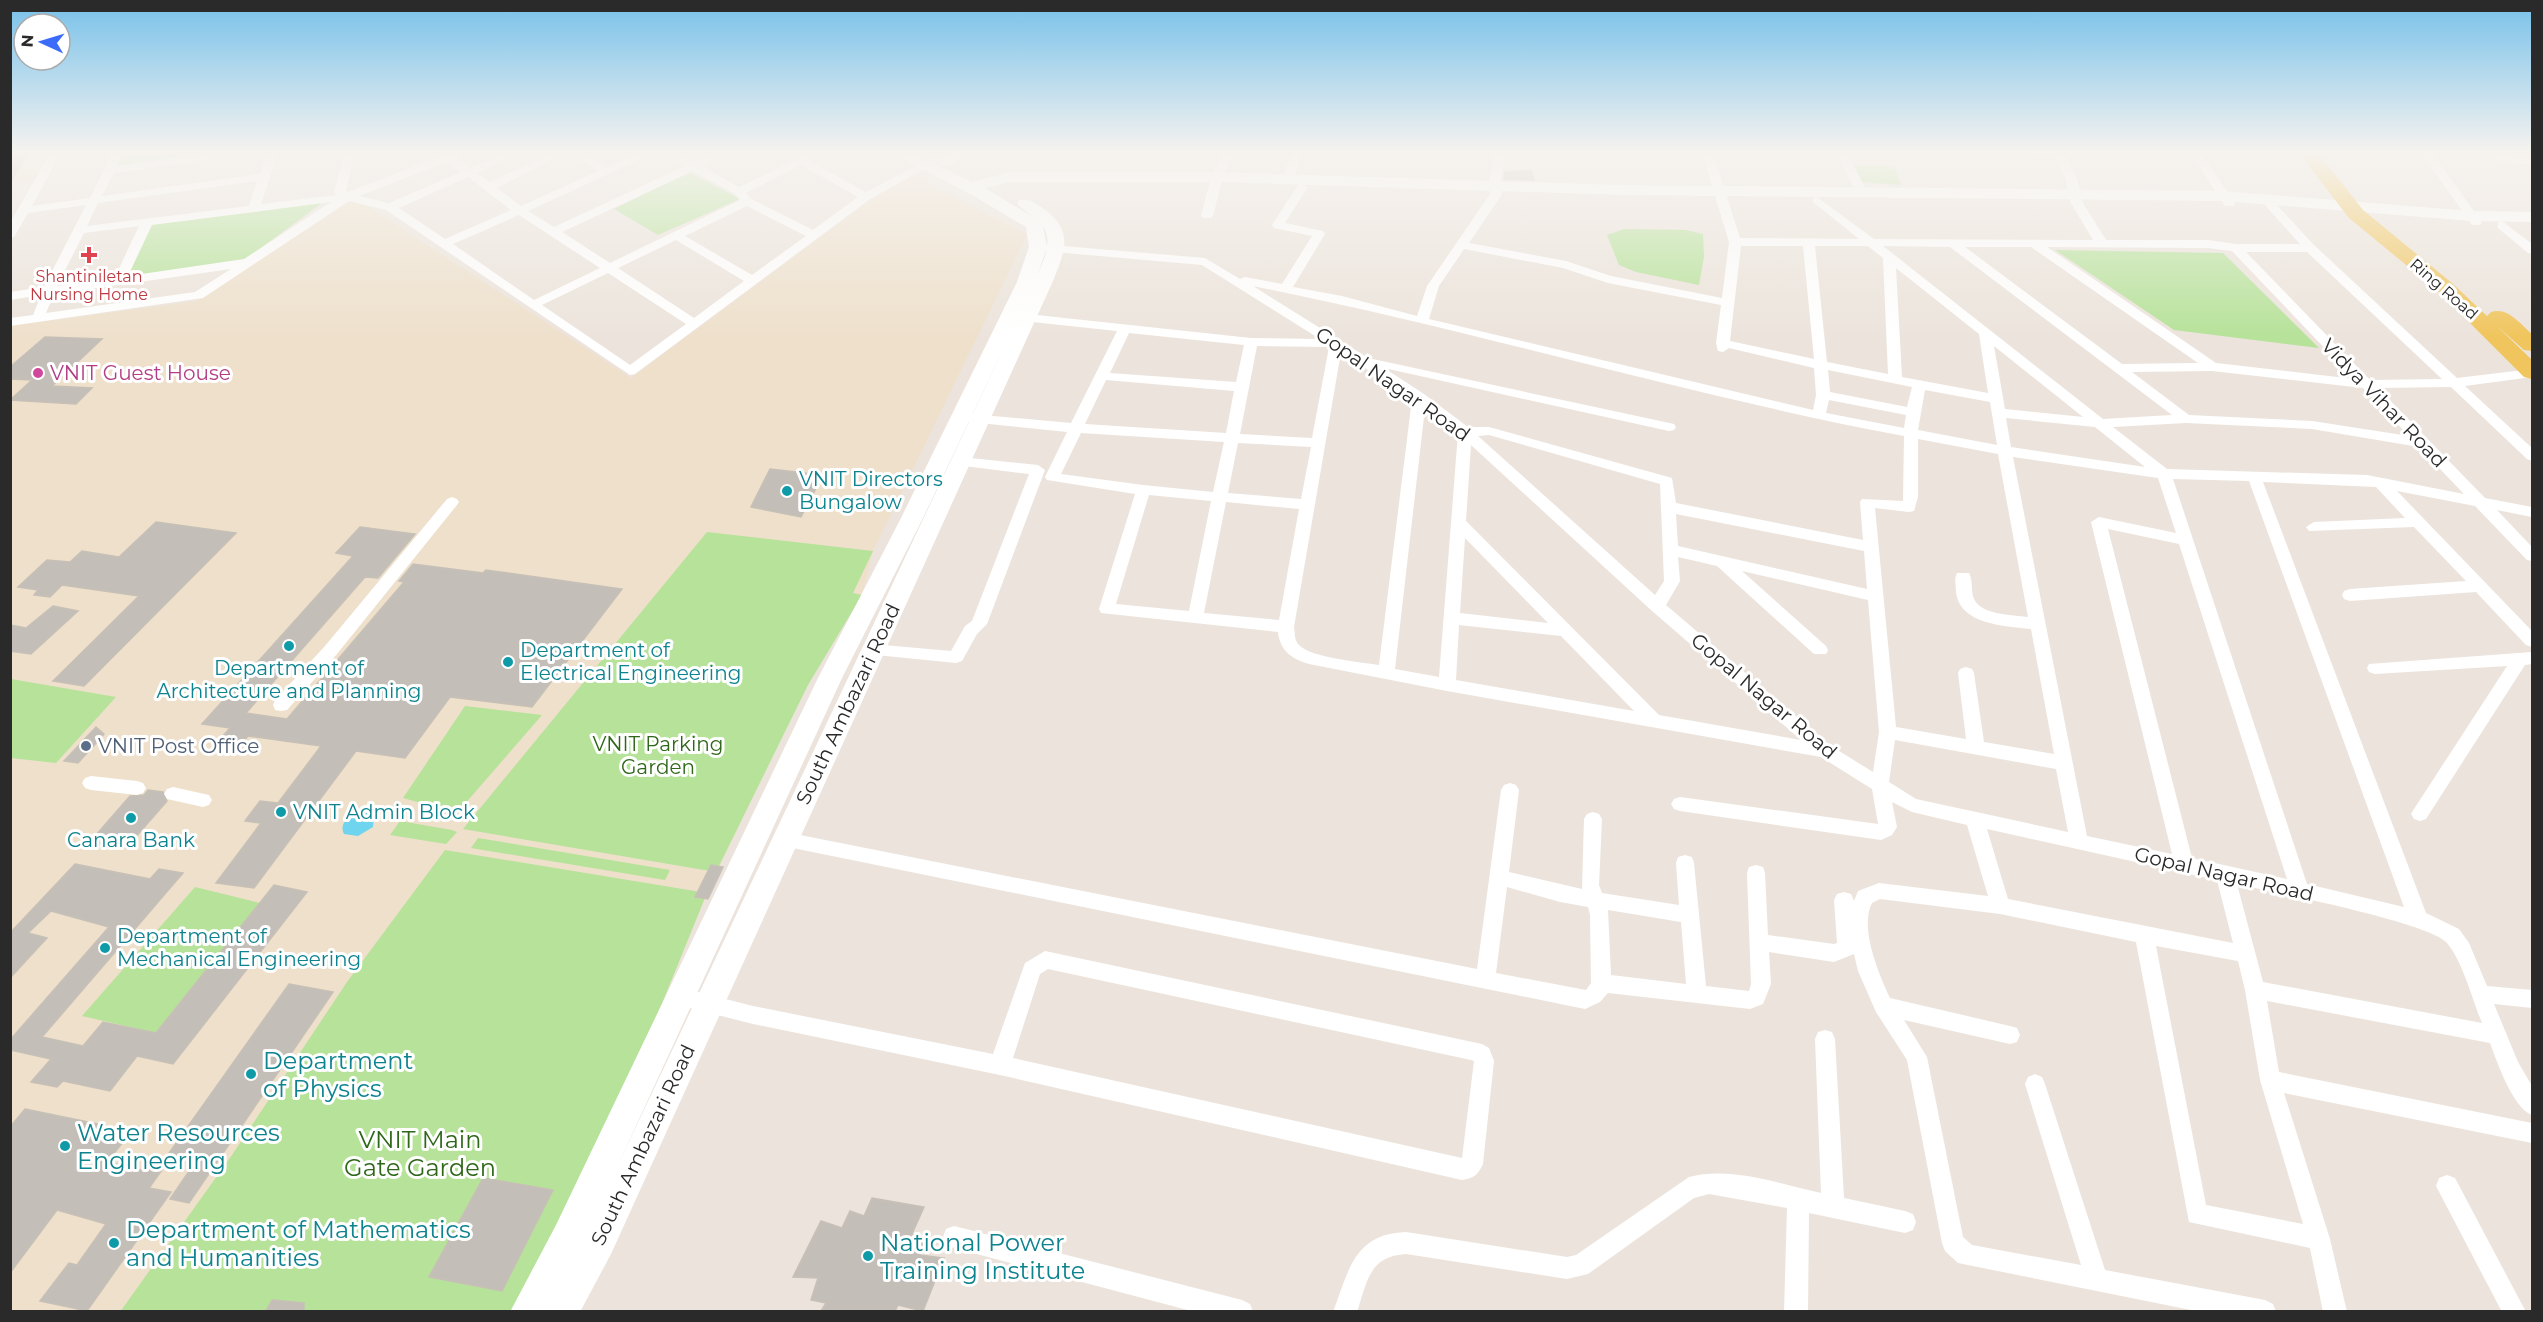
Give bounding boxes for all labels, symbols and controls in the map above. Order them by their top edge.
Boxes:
north arrow [12,12,72,72]
text: N [18,34,37,48]
marker: Shantiniletan Nursing Home [80,246,98,264]
street label: Ring Road [2406,254,2482,324]
place label: Shantiniletan Nursing Home [30,267,148,304]
street label: Gopal Nagar Road [1311,322,1475,446]
street label: Vidya Vihar Road [2316,334,2452,472]
place label: VNIT Guest House [50,361,231,385]
marker: VNIT Guest House [31,366,45,380]
place label: VNIT Directors Bungalow [799,467,943,514]
marker: VNIT Directors Bungalow [780,484,794,498]
street label: South Ambazari Road [791,600,905,808]
street label: Gopal Nagar Road [1686,628,1842,764]
place label: Department of Electrical Engineering [520,638,741,685]
marker: Department of Architecture and Planning [282,639,296,653]
marker: Department of Electrical Engineering [501,655,515,669]
place label: Department of Architecture and Planning [156,656,422,703]
park label: VNIT Parking Garden [593,732,723,779]
place label: VNIT Post Office [98,734,259,758]
marker: VNIT Post Office [79,739,93,753]
place label: VNIT Admin Block [293,800,475,824]
marker: VNIT Admin Block [274,805,288,819]
marker: Canara Bank [124,811,138,825]
place label: Canara Bank [67,828,195,852]
street label: Gopal Nagar Road [2132,842,2316,906]
place label: Department of Mechanical Engineering [117,924,361,971]
marker: Department of Mechanical Engineering [98,941,112,955]
street label: South Ambazari Road [586,1041,700,1249]
place label: Department of Physics [263,1046,414,1103]
marker: Department of Physics [244,1067,258,1081]
place label: Water Resources Engineering [77,1118,280,1175]
park label: VNIT Main Gate Garden [344,1125,496,1182]
marker: Water Resources Engineering [58,1139,72,1153]
place label: Department of Mathematics and Humanities [126,1215,471,1272]
place label: National Power Training Institute [880,1228,1085,1285]
marker: Department of Mathematics and Humanities [107,1236,121,1250]
marker: National Power Training Institute [861,1249,875,1263]

